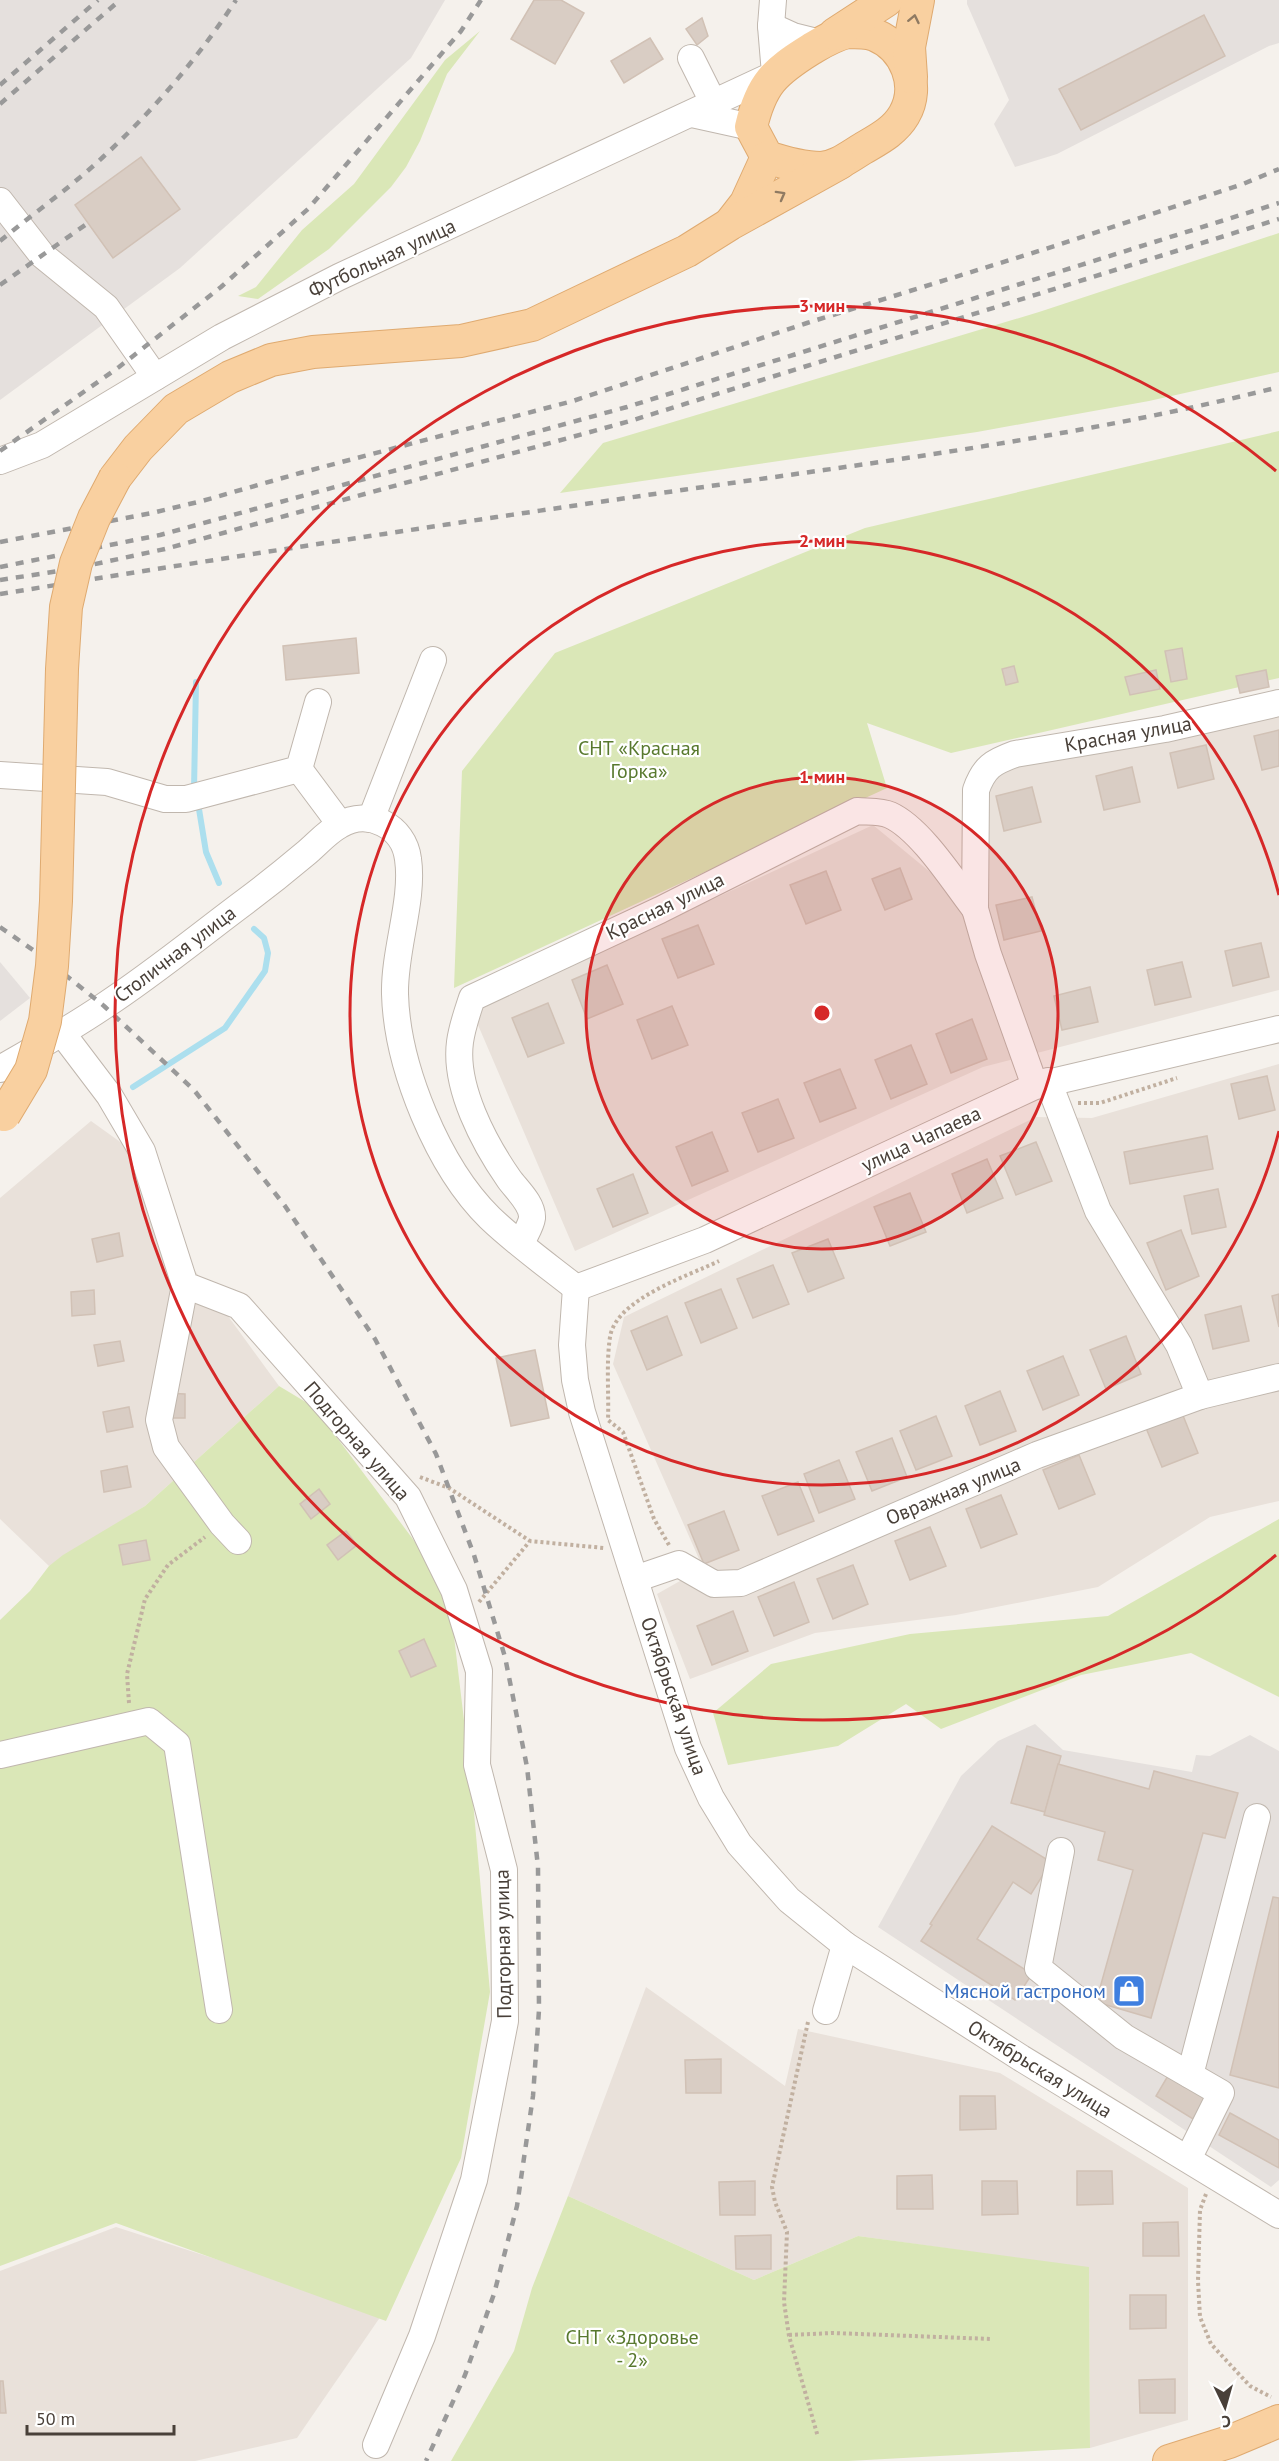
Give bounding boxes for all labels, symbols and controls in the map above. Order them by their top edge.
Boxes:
one-way arrow [907,15,920,25]
one-way arrow [775,191,785,202]
street label: Футбольная улица [304,212,460,304]
text: 3 мин [799,294,845,317]
text: 2 мин [799,529,845,552]
street label: Красная улица [1063,710,1193,758]
park label: СНТ «Красная Горка» [578,735,700,784]
text: 1 мин [799,765,845,788]
street label: Красная улица [602,866,728,946]
street label: Столичная улица [109,900,241,1008]
centre of rings [812,1003,832,1023]
street label: улица Чапаева [857,1100,985,1178]
street label: Подгорная улица [298,1376,416,1506]
street label: Овражная улица [882,1451,1024,1531]
street label: Октябрьская улица [635,1614,713,1778]
street label: Подгорная улица [489,1869,517,2019]
shop icon: Мясной гастроном [1111,1973,1147,2009]
place label: Мясной гастроном [944,1978,1106,2004]
street label: Октябрьская улица [963,2014,1117,2124]
park label: СНТ «Здоровье - 2» [565,2324,699,2373]
north arrow [1195,2377,1255,2437]
scale bar [27,2398,174,2436]
text: 50 m [36,2407,75,2430]
text: С [1221,2412,1232,2432]

